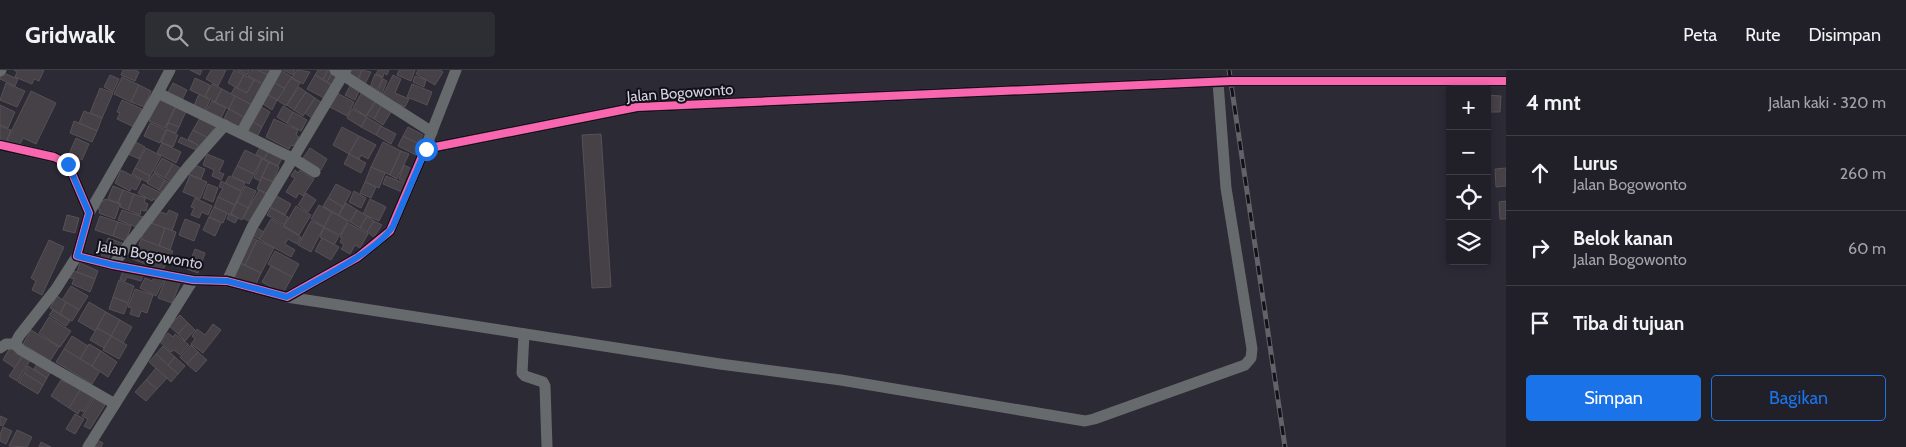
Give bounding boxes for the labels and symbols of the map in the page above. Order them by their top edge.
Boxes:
street label: Jalan Bogowonto [625,80,734,106]
route start [415,138,438,161]
route end [57,153,80,176]
street label: Jalan Bogowonto [95,237,204,273]

